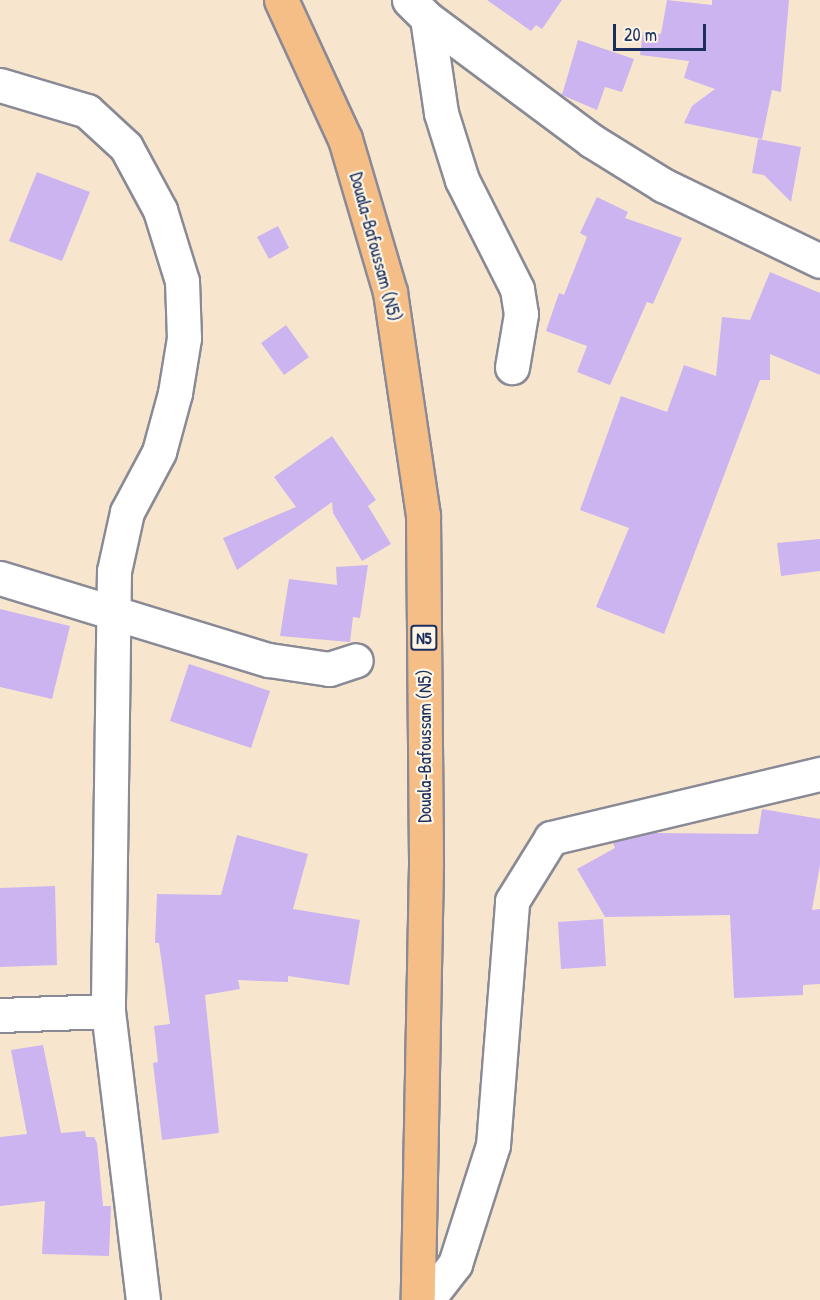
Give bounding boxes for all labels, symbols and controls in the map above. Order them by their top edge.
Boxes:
scale bar [616,12,709,50]
text: 20 m [624,22,657,47]
street label: Douala-Bafoussam (N5) [345,170,405,324]
road number: N5 [409,625,439,651]
street label: Douala-Bafoussam (N5) [414,669,436,823]

